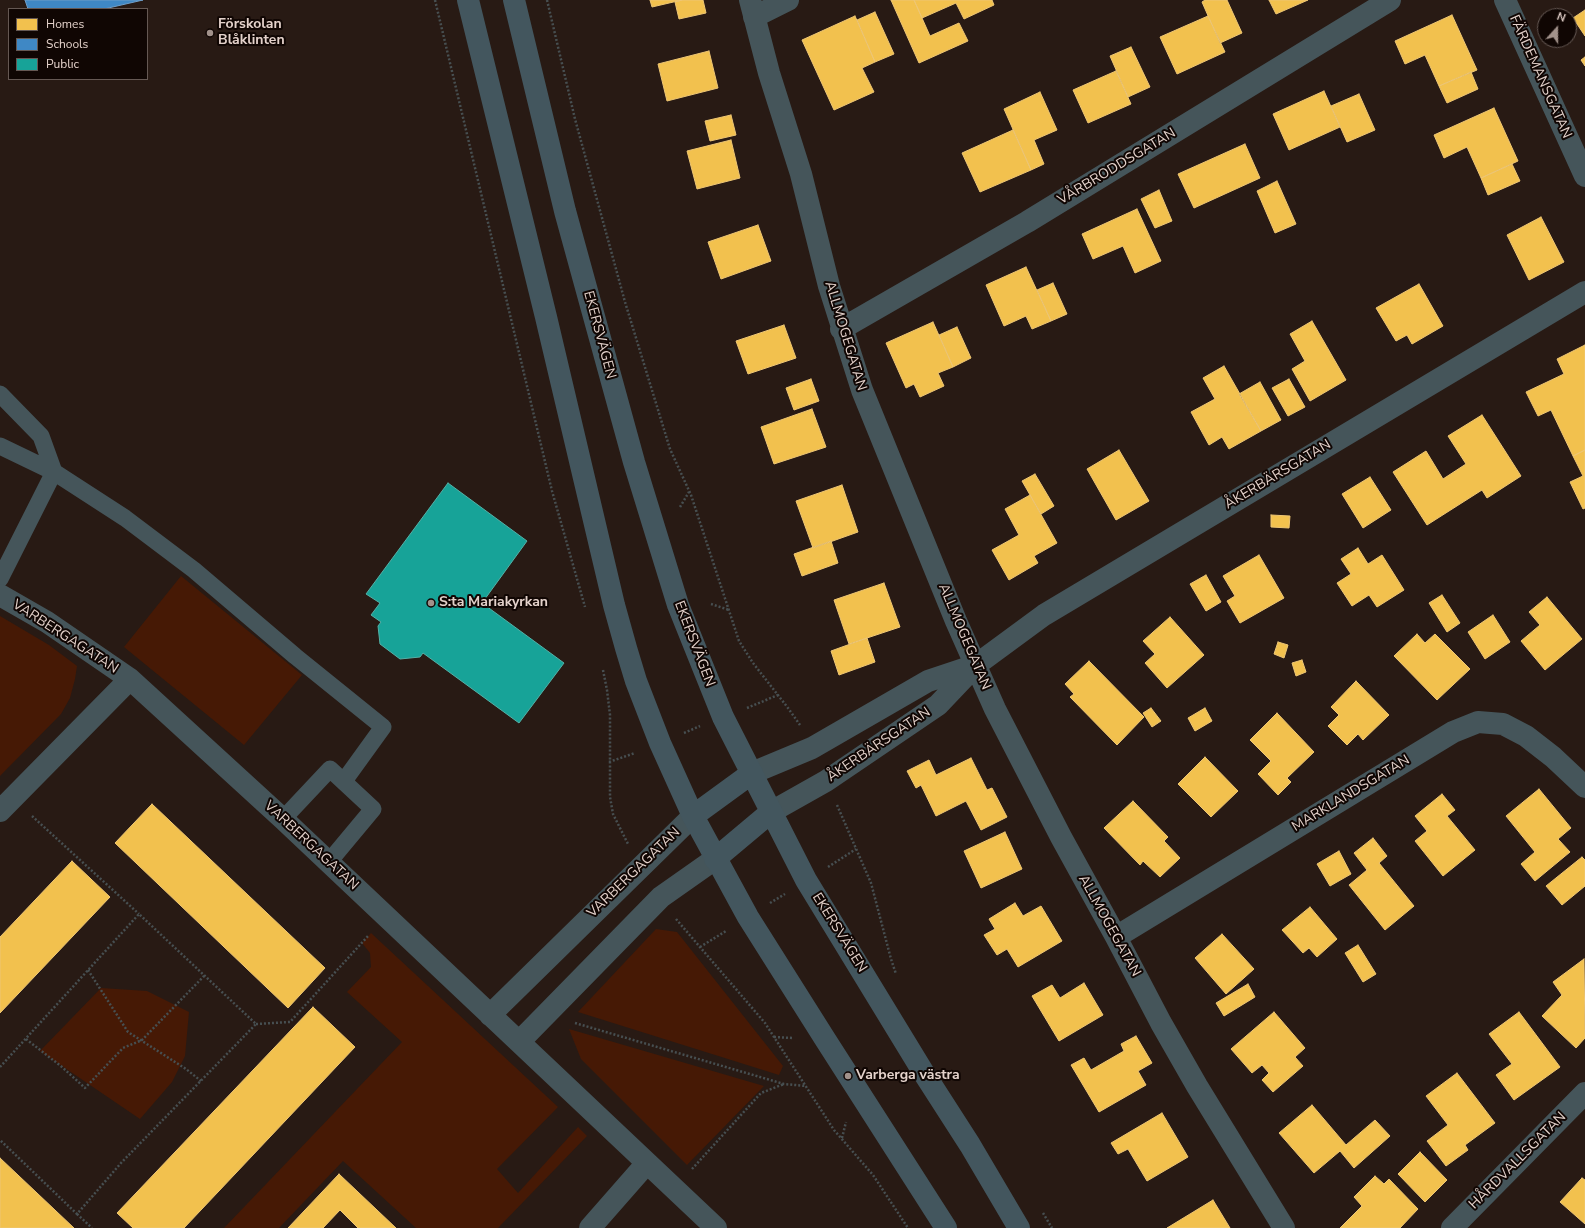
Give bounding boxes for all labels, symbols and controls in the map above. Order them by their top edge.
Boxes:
legend [8,8,148,80]
north arrow [1537,8,1577,48]
street label: FÄRDEMANSGATAN [1505,13,1575,141]
text: Homes [46,16,84,32]
place label: Förskolan Blåklinten [218,17,285,50]
marker: Förskolan Blåklinten [205,28,215,38]
text: Schools [46,36,88,52]
text: Public [46,56,79,72]
street label: VÅRBRODDSGATAN [1055,125,1179,209]
street label: ALLMOGEGATAN [820,279,870,393]
street label: EKERSVÄGEN [579,289,619,381]
street label: ÅKERBÄRSGATAN [1222,437,1334,513]
street label: ALLMOGEGATAN [934,581,994,693]
place label: S:ta Mariakyrkan [439,595,548,611]
street label: VARBERGAGATAN [9,597,121,677]
marker: S:ta Mariakyrkan [426,598,436,608]
street label: EKERSVÄGEN [670,599,718,689]
street label: ÅKERBÄRSGATAN [824,704,934,786]
street label: MARKLANDSGATAN [1289,752,1413,836]
street label: VARBERGAGATAN [260,798,362,894]
street label: VARBERGAGATAN [584,824,684,922]
street label: ALLMOGEGATAN [1074,872,1144,980]
street label: EKERSVÄGEN [808,890,870,976]
place label: Varberga västra [856,1068,960,1084]
marker: Varberga västra [843,1071,853,1081]
street label: HÅRDVALLSGATAN [1466,1109,1570,1213]

